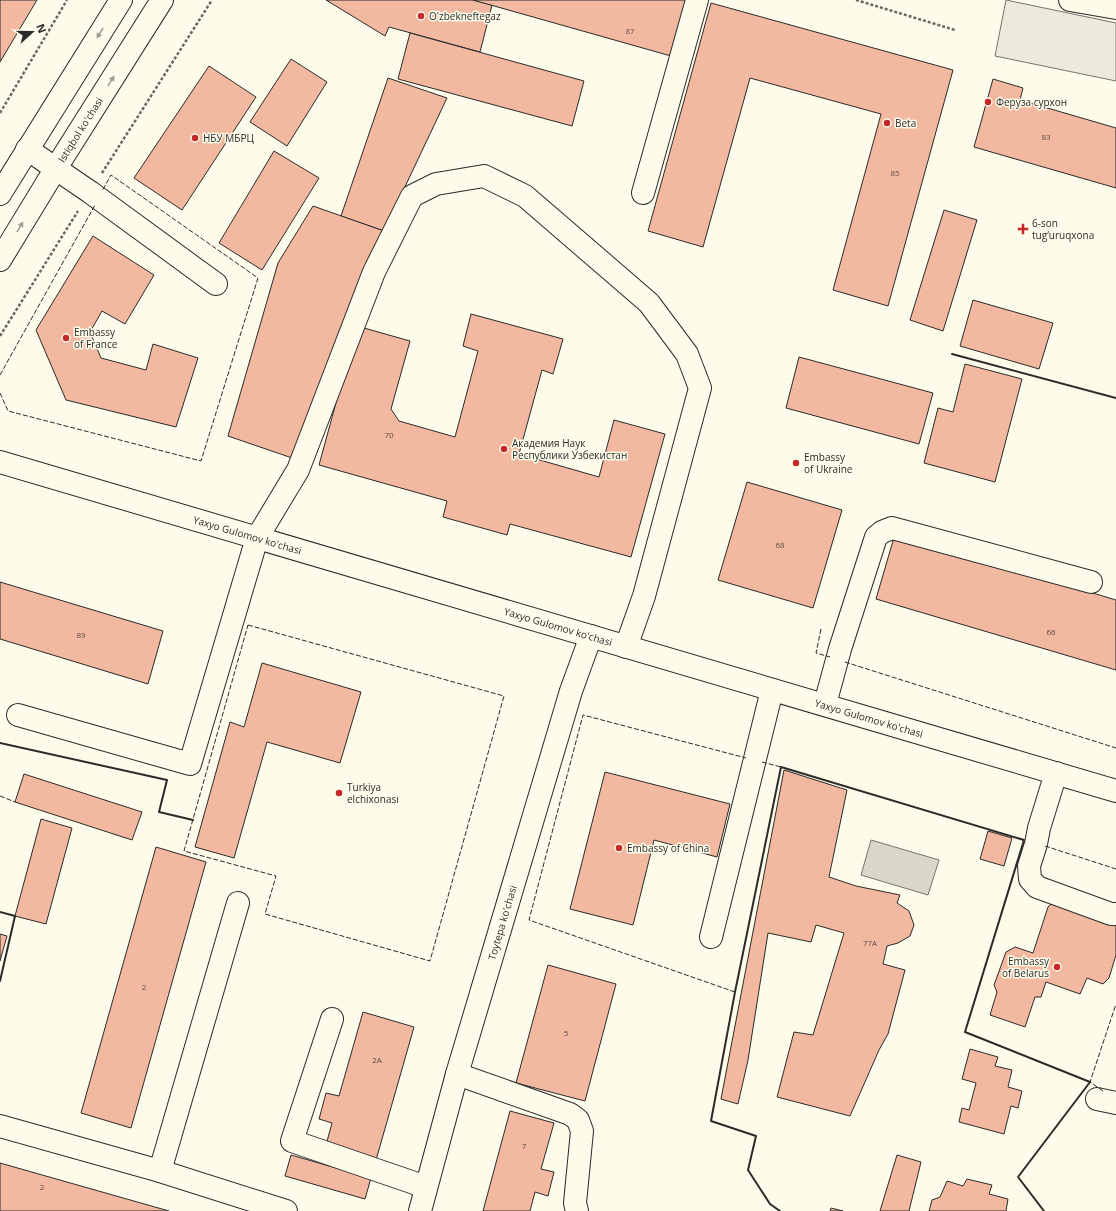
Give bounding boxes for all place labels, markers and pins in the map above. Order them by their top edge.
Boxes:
place label: O'zbekneftegaz [429,9,501,23]
marker: O'zbekneftegaz [416,11,426,21]
place label: Феруза сурхон [996,95,1067,109]
marker: Феруза сурхон [983,97,993,107]
place label: Beta [895,116,916,130]
marker: Beta [882,118,892,128]
place label: НБУ МБРЦ [203,131,254,145]
marker: НБУ МБРЦ [190,133,200,143]
place label: 6-son tug‘uruqxona [1032,216,1094,242]
marker: 6-son tug‘uruqxona [1017,223,1029,235]
place label: Embassy of France [74,325,118,351]
marker: Embassy of France [61,333,71,343]
place label: Академия Наук Республики Узбекистан [512,436,627,462]
marker: Академия Наук Республики Узбекистан [499,444,509,454]
place label: Embassy of Ukraine [804,450,853,476]
marker: Embassy of Ukraine [791,458,801,468]
place label: Turkiya elchixonası [347,780,399,806]
marker: Turkiya elchixonası [334,788,344,798]
place label: Embassy of China [627,841,709,855]
marker: Embassy of China [614,843,624,853]
place label: Embassy of Belarus [1002,954,1050,980]
marker: Embassy of Belarus [1052,962,1062,972]

